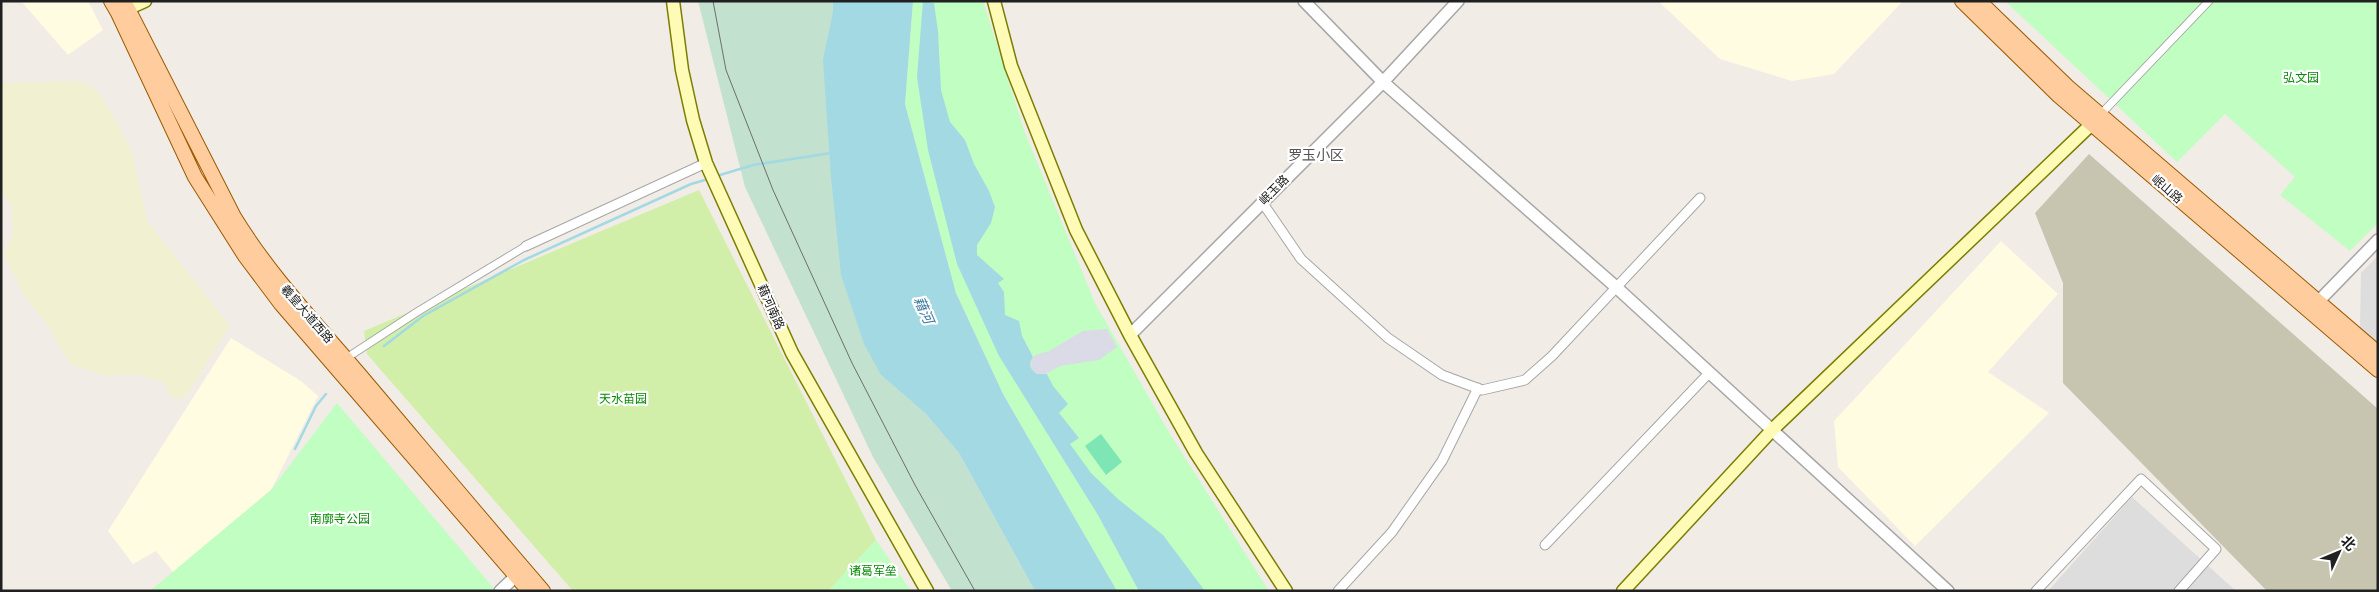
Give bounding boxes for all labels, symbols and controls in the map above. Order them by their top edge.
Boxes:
park label: 弘文园 [2283,71,2319,85]
district label: 罗玉小区 [1288,147,1344,163]
street label: 岷玉路 [1256,172,1292,208]
street label: 岷山路 [2149,172,2185,206]
street label: 羲皇大道西路 [278,282,336,346]
street label: 藉河南路 [755,282,787,332]
water label: 藉河 [911,294,938,329]
park label: 天水苗园 [599,392,647,406]
park label: 南廓寺公园 [310,512,370,526]
north arrow [2314,527,2364,577]
text: 北 [2338,532,2359,554]
park label: 诸葛军垒 [849,564,897,578]

